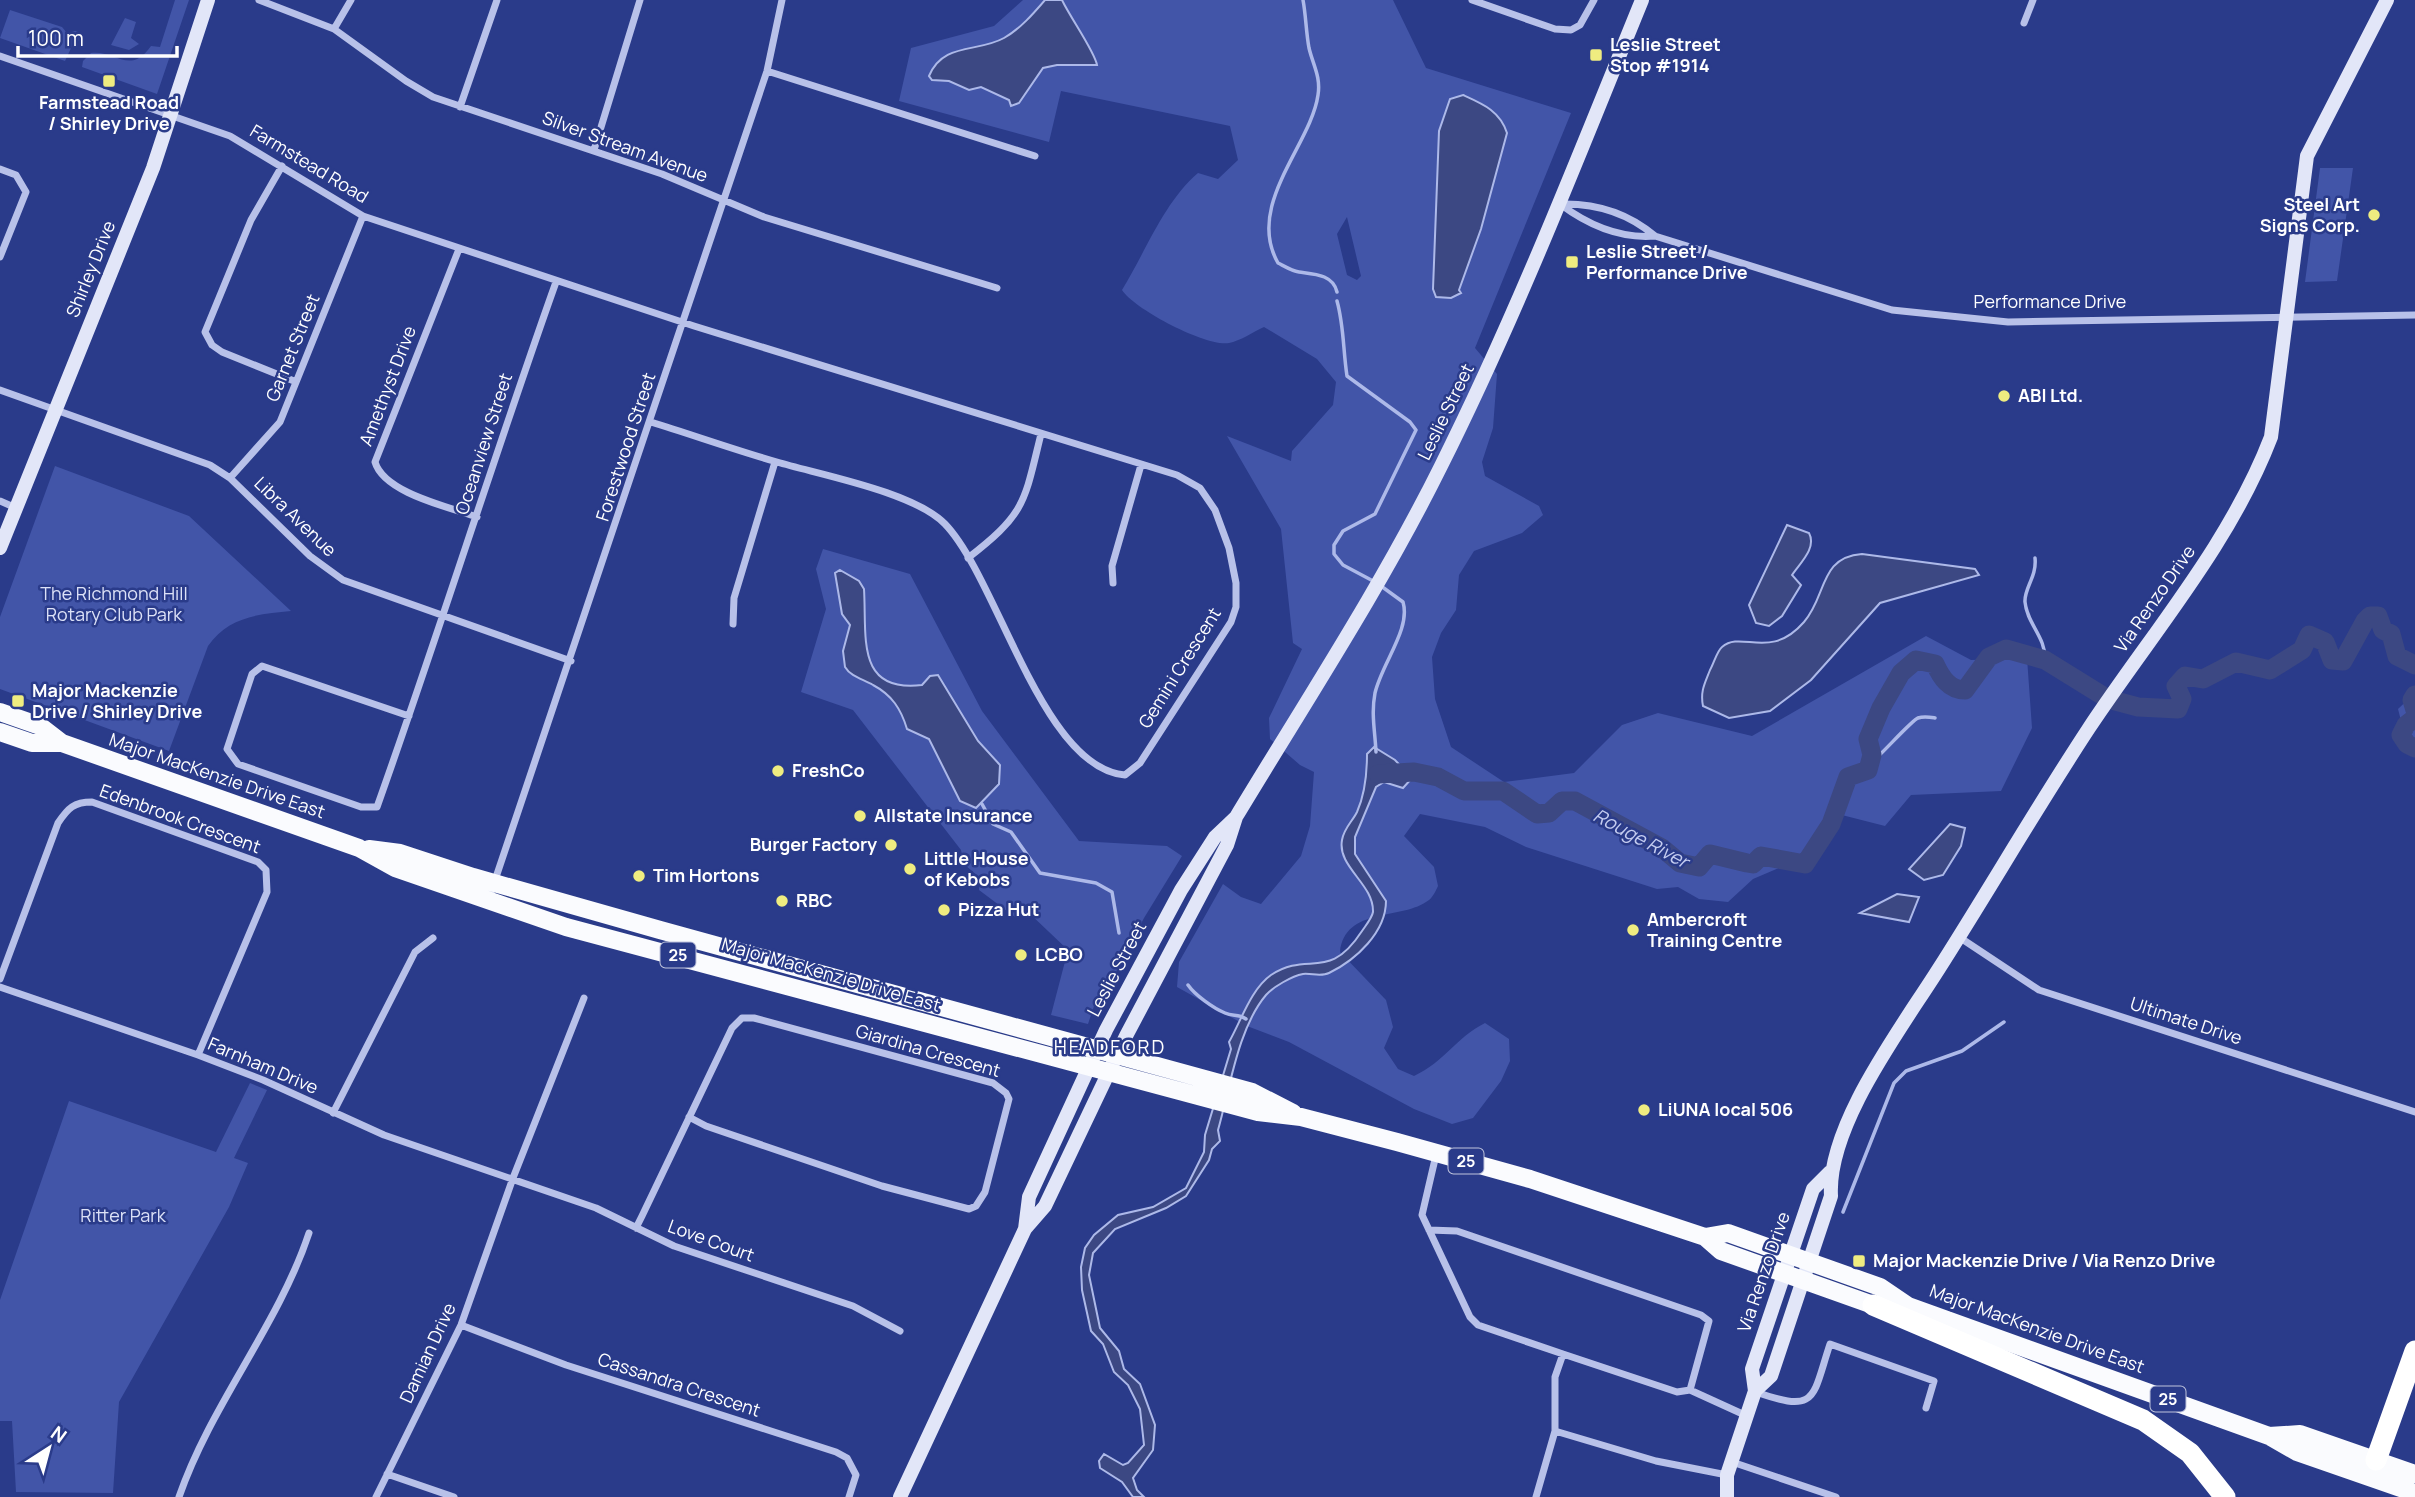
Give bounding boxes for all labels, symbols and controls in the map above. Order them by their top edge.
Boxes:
scale bar [18,14,177,58]
text: 100 m [28,24,84,52]
place label: Leslie Street Stop #1914 [1610,32,1721,77]
marker: Leslie Street Stop #1914 [1588,47,1604,63]
marker: Farmstead Road / Shirley Drive [101,73,117,89]
place label: Farmstead Road / Shirley Drive [39,90,179,135]
street label: Silver Stream Avenue [539,105,711,187]
street label: Farmstead Road [246,118,373,208]
place label: Steel Art Signs Corp. [2260,192,2360,237]
marker: Steel Art Signs Corp. [2366,207,2382,223]
street label: Shirley Drive [60,217,120,321]
place label: Leslie Street / Performance Drive [1586,239,1748,284]
marker: Leslie Street / Performance Drive [1564,254,1580,270]
street label: Performance Drive [1974,289,2126,313]
street label: Garnet Street [260,290,325,405]
street label: Amethyst Drive [353,322,421,449]
street label: Leslie Street [1411,359,1479,464]
street label: Forestwood Street [590,369,660,524]
street label: Oceanview Street [449,370,517,518]
place label: ABI Ltd. [2018,383,2083,407]
marker: ABI Ltd. [1996,388,2012,404]
street label: Libra Avenue [249,471,342,562]
street label: Via Renzo Drive [2108,540,2200,657]
park label: The Richmond Hill Rotary Club Park [40,581,188,626]
street label: Gemini Crescent [1132,603,1226,732]
place label: Major Mackenzie Drive / Shirley Drive [32,678,202,723]
marker: Major Mackenzie Drive / Shirley Drive [10,693,26,709]
street label: Major MacKenzie Drive East [106,727,328,823]
place label: FreshCo [792,758,865,782]
marker: FreshCo [770,763,786,779]
street label: Edenbrook Crescent [97,778,264,858]
water label: Rouge River [1589,802,1695,875]
place label: Allstate Insurance [874,803,1033,827]
marker: Allstate Insurance [852,808,868,824]
place label: Burger Factory [750,832,877,856]
marker: Burger Factory [883,837,899,853]
place label: Little House of Kebobs [924,846,1029,891]
marker: Little House of Kebobs [902,861,918,877]
place label: Tim Hortons [653,863,760,887]
marker: Tim Hortons [631,868,647,884]
place label: RBC [796,888,833,912]
marker: RBC [774,893,790,909]
place label: Pizza Hut [958,897,1039,921]
marker: Pizza Hut [936,902,952,918]
place label: Ambercroft Training Centre [1647,907,1783,952]
street label: Leslie Street [1081,917,1151,1020]
marker: Ambercroft Training Centre [1625,922,1641,938]
street label: Major MacKenzie Drive East [719,931,944,1017]
road number: 25 [660,942,696,967]
place label: LCBO [1035,942,1083,966]
marker: LCBO [1013,947,1029,963]
street label: Ultimate Drive [2127,991,2245,1049]
street label: Giardina Crescent [853,1018,1003,1082]
street label: Farnham Drive [205,1031,322,1099]
district label: HEADFORD [1054,1034,1166,1060]
place label: LiUNA local 506 [1658,1097,1793,1121]
marker: LiUNA local 506 [1636,1102,1652,1118]
road number: 25 [1448,1148,1484,1174]
park label: Ritter Park [80,1203,167,1227]
street label: Via Renzo Drive [1731,1208,1795,1335]
street label: Love Court [665,1213,758,1267]
place label: Major Mackenzie Drive / Via Renzo Drive [1873,1248,2216,1272]
marker: Major Mackenzie Drive / Via Renzo Drive [1851,1253,1867,1269]
street label: Major MacKenzie Drive East [1927,1278,2148,1378]
street label: Damian Drive [393,1299,461,1407]
street label: Cassandra Crescent [595,1346,764,1422]
road number: 25 [2150,1386,2186,1412]
north arrow [14,1413,84,1483]
text: N [46,1420,72,1449]

